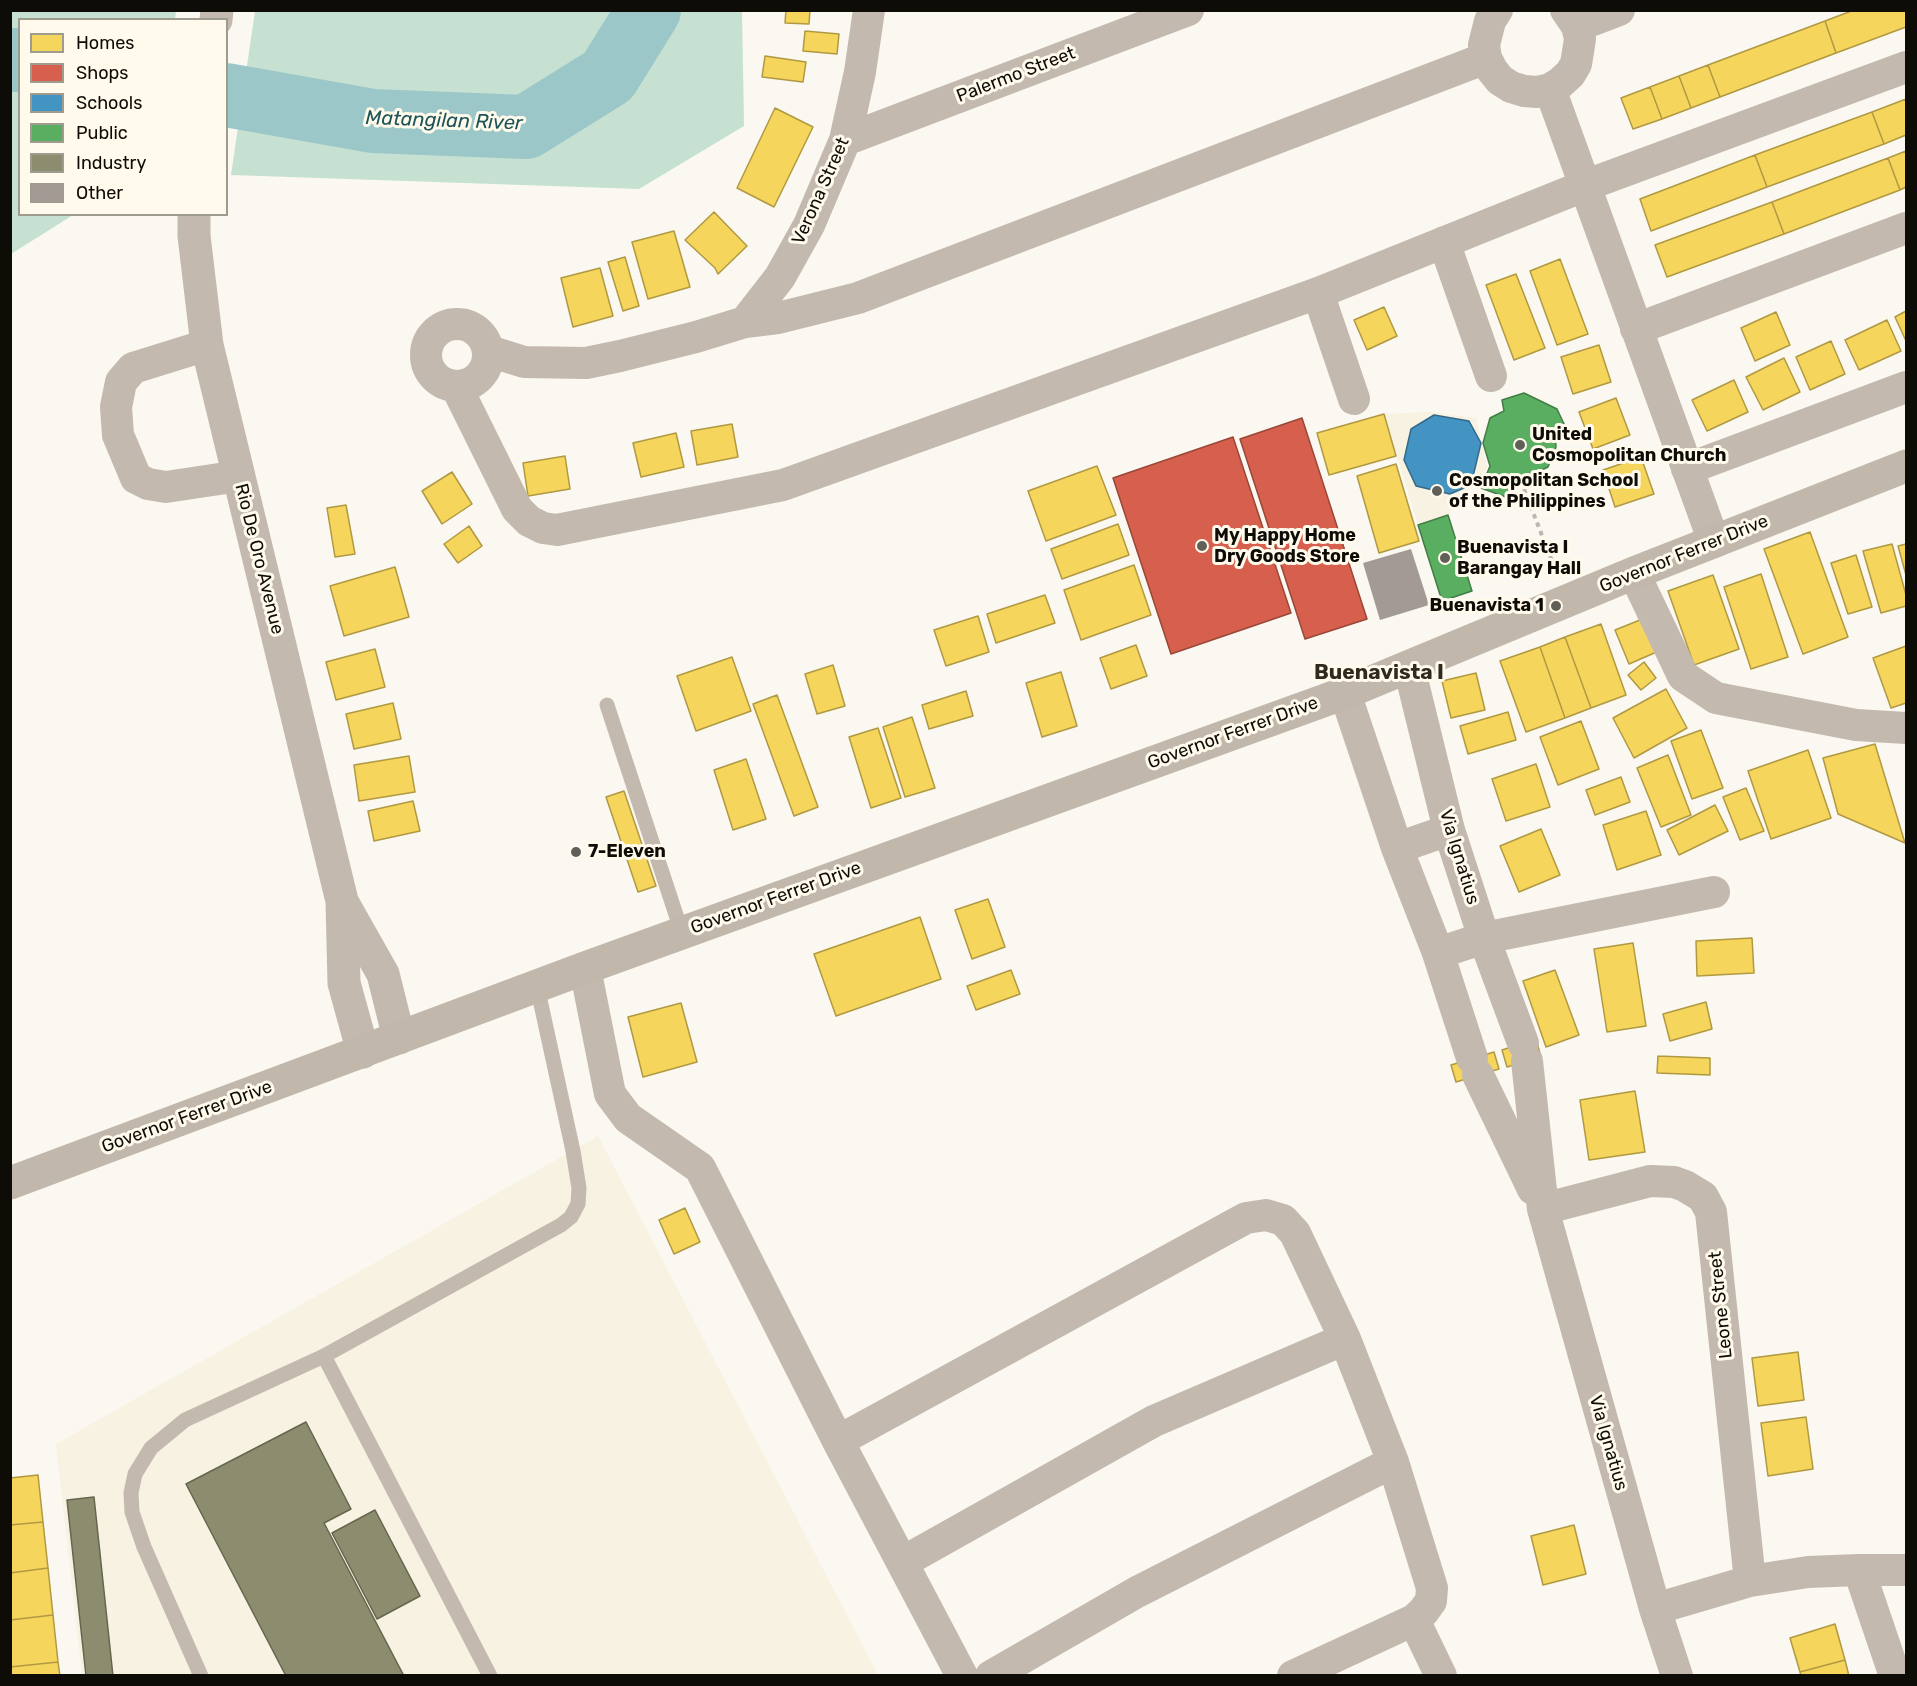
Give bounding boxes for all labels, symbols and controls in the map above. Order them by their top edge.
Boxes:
legend [18,18,228,216]
text: Homes [76,32,134,54]
street label: Palermo Street [954,42,1078,108]
text: Shops [76,62,128,84]
text: Schools [76,92,142,114]
water label: Matangilan River [365,106,523,136]
text: Public [76,122,128,144]
street label: Verona Street [788,134,854,248]
text: Industry [76,152,146,174]
text: Other [76,182,123,204]
place label: United Cosmopolitan Church [1532,424,1726,466]
marker: United Cosmopolitan Church [1513,438,1527,452]
place label: Cosmopolitan School of the Philippines [1449,470,1639,512]
street label: Rio De Oro Avenue [230,481,288,637]
marker: Cosmopolitan School of the Philippines [1430,484,1444,498]
street label: Governor Ferrer Drive [1597,510,1771,598]
place label: My Happy Home Dry Goods Store [1214,525,1360,568]
place label: Buenavista I Barangay Hall [1457,537,1581,580]
marker: My Happy Home Dry Goods Store [1195,539,1209,553]
marker: Buenavista I Barangay Hall [1438,551,1452,565]
place label: Buenavista 1 [1430,595,1544,617]
marker: Buenavista 1 [1549,599,1563,613]
district label: Buenavista I [1314,660,1444,686]
street label: Governor Ferrer Drive [1145,692,1321,774]
street label: Via Ignatius [1434,807,1484,907]
place label: 7-Eleven [588,841,666,863]
marker: 7-Eleven [569,845,583,859]
street label: Governor Ferrer Drive [688,857,864,939]
street label: Governor Ferrer Drive [99,1076,275,1158]
street label: Leone Street [1705,1250,1737,1360]
street label: Via Ignatius [1584,1393,1632,1493]

